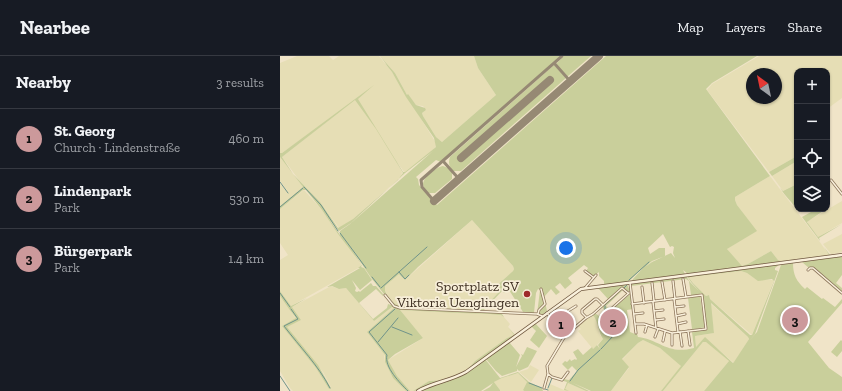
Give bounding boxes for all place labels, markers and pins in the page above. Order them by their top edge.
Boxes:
place label: Sportplatz SV Viktoria Uenglingen [396,278,520,311]
marker: Sportplatz SV Viktoria Uenglingen [522,289,532,299]
pin: 3 [782,305,808,335]
pin: 2 [600,307,626,337]
pin: 1 [548,309,574,339]

